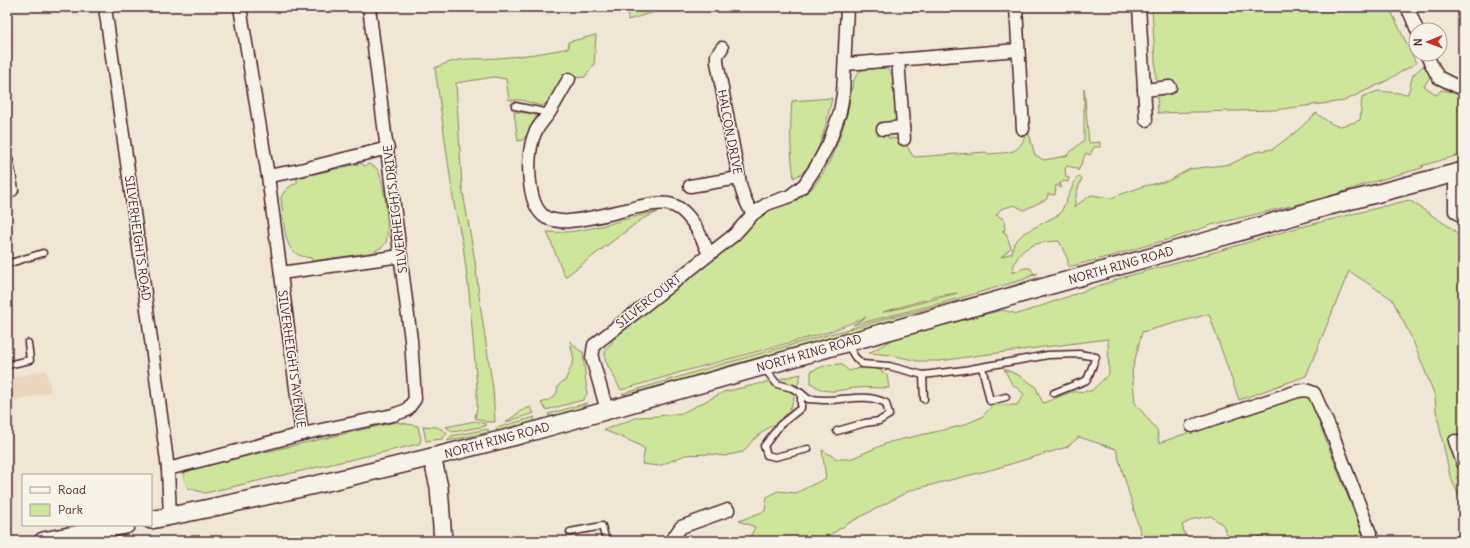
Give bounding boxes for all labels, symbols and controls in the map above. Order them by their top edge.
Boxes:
north arrow [1408,22,1448,62]
text: N [1411,38,1425,46]
street label: HALCON DRIVE [714,88,746,176]
street label: SILVERHEIGHTS DRIVE [380,144,410,274]
street label: SILVERHEIGHTS ROAD [122,174,154,302]
street label: NORTH RING ROAD [1067,243,1175,287]
street label: SILVERCOURT [612,271,684,331]
street label: SILVERHEIGHTS AVENUE [275,289,309,429]
street label: NORTH RING ROAD [755,331,863,375]
street label: NORTH RING ROAD [443,419,551,461]
legend [22,474,152,526]
text: Road [58,482,86,497]
text: Park [58,502,83,517]

